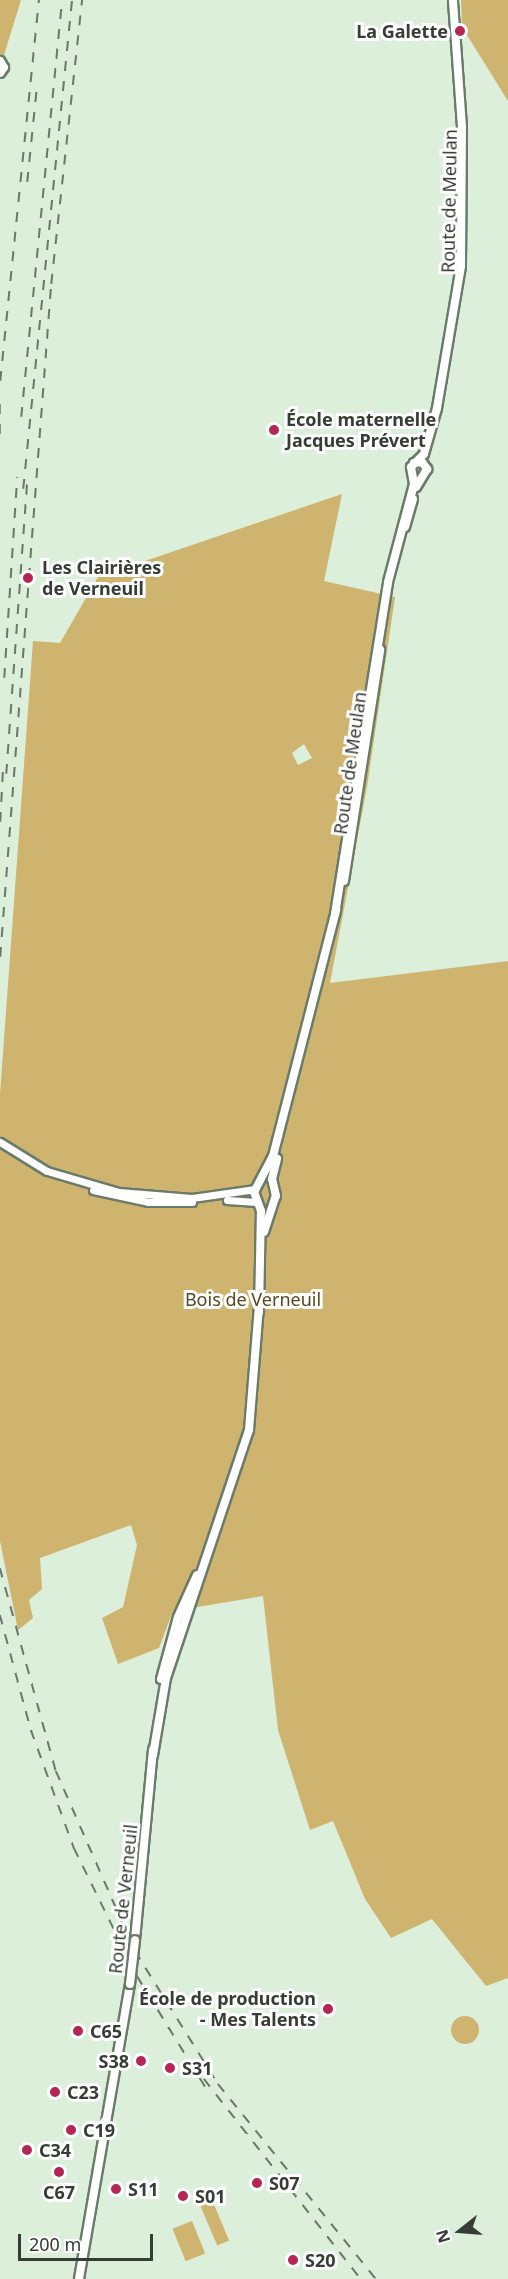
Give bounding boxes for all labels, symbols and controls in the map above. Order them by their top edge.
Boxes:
place label: La Galette [356,20,448,42]
marker: La Galette [453,24,467,38]
street label: Route de Meulan [437,129,461,273]
place label: École maternelle Jacques Prévert [286,409,436,452]
marker: École maternelle Jacques Prévert [267,423,281,437]
place label: Les Clairières de Verneuil [42,557,161,600]
marker: Les Clairières de Verneuil [19,569,37,587]
street label: Route de Meulan [329,690,371,836]
park label: Bois de Verneuil [185,1288,321,1310]
street label: Route de Verneuil [104,1823,142,1975]
place label: École de production - Mes Talents [139,1988,316,2030]
marker: École de production - Mes Talents [321,2002,335,2016]
place label: C65 [90,2020,122,2042]
marker: C65 [71,2024,85,2038]
place label: S38 [98,2050,129,2072]
marker: S38 [134,2054,148,2068]
place label: S31 [182,2057,213,2079]
marker: S31 [163,2061,177,2075]
place label: C23 [67,2081,99,2103]
marker: C23 [48,2085,62,2099]
place label: C19 [83,2119,115,2141]
marker: C19 [64,2123,78,2137]
place label: C34 [39,2139,71,2161]
marker: C34 [20,2143,34,2157]
marker: C67 [52,2165,66,2179]
place label: S07 [269,2172,300,2194]
marker: S07 [250,2176,264,2190]
place label: S11 [128,2178,159,2200]
place label: C67 [43,2181,75,2203]
marker: S11 [109,2182,123,2196]
place label: S01 [195,2185,226,2207]
marker: S01 [176,2189,190,2203]
north arrow [430,2201,490,2261]
scale bar [21,2222,156,2260]
text: N [430,2227,455,2246]
text: 200 m [29,2232,81,2256]
place label: S20 [305,2249,336,2271]
marker: S20 [286,2253,300,2267]

